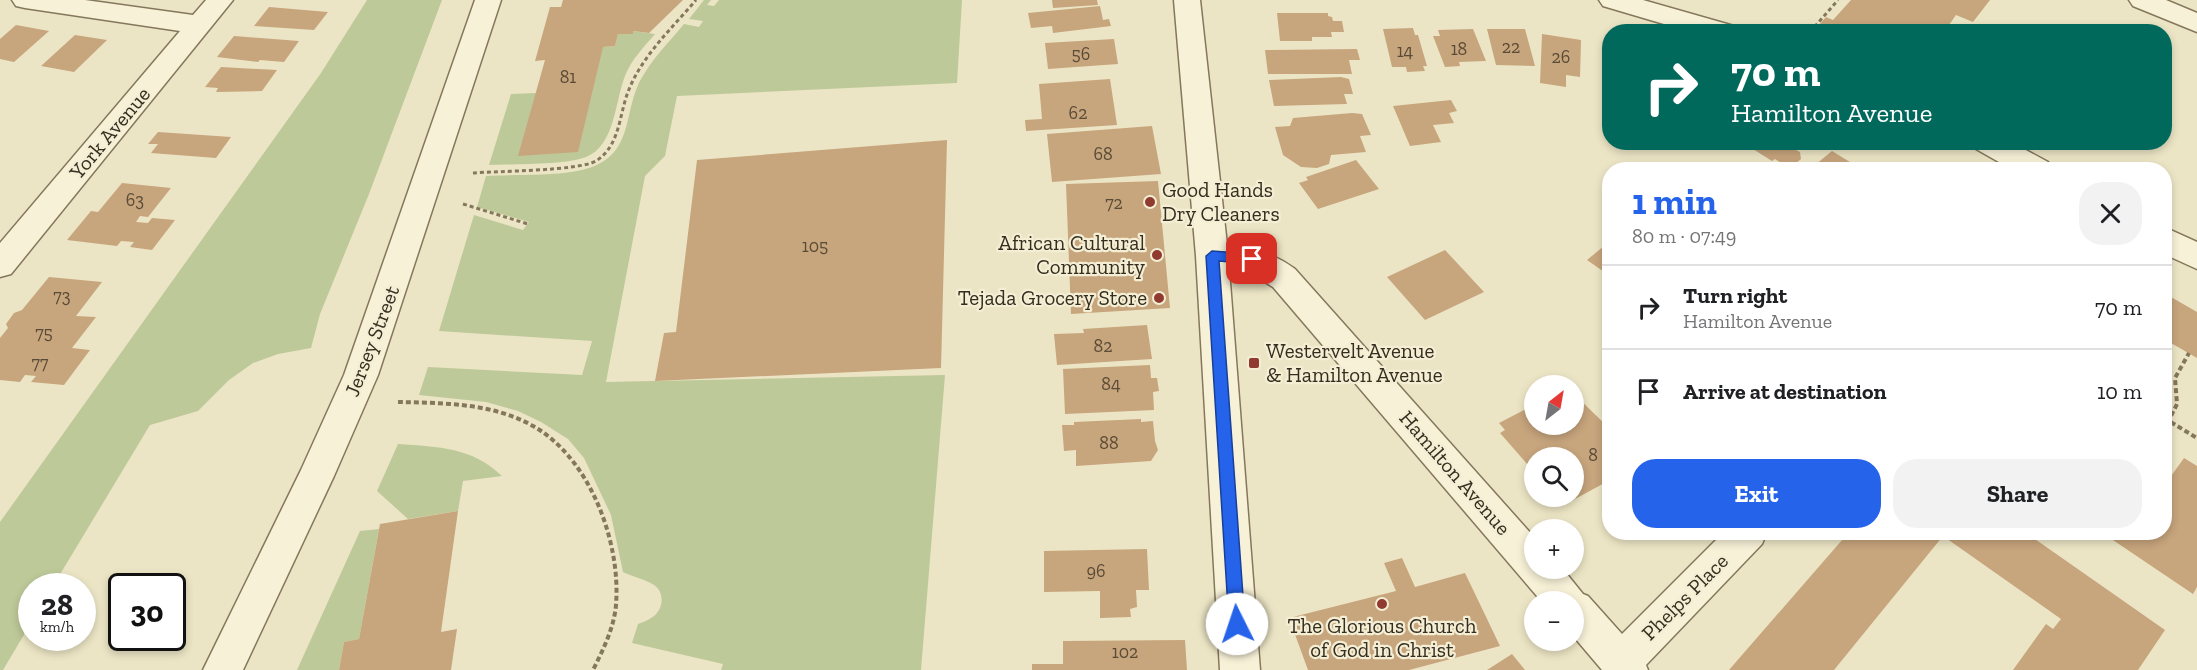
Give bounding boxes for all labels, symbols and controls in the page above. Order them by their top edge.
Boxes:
house number: 22 [1502,36,1520,58]
house number: 18 [1451,38,1467,60]
house number: 14 [1397,40,1414,62]
house number: 56 [1072,43,1090,65]
house number: 26 [1552,46,1570,68]
text: 70 m [1731,46,1821,97]
icon: right [1632,48,1710,126]
house number: 81 [560,66,576,88]
street label: York Avenue [63,82,155,184]
text: Hamilton Avenue [1731,97,1932,129]
house number: 62 [1069,102,1087,124]
house number: 68 [1093,143,1113,165]
place label: Good Hands Dry Cleaners [1162,177,1280,226]
text: 1 min [1632,180,1717,223]
button: close [2079,182,2142,245]
house number: 63 [126,189,144,211]
house number: 72 [1105,192,1123,214]
marker: Good Hands Dry Cleaners [1143,195,1157,209]
text: 80 m · 07:49 [1632,224,1736,248]
place label: African Cultural Community [998,230,1145,279]
pin [1226,233,1277,284]
house number: 105 [802,235,828,257]
icon: arrive [1235,242,1268,275]
marker: African Cultural Community [1150,248,1164,262]
street label: Jersey Street [339,282,404,400]
text: Turn right [1683,282,1787,309]
house number: 73 [53,285,71,307]
place label: Tejada Grocery Store [958,285,1147,311]
marker: Tejada Grocery Store [1152,291,1166,305]
icon: right [1632,291,1665,324]
text: 70 m [2095,294,2142,321]
text: Hamilton Avenue [1683,309,1832,333]
house number: 75 [35,322,53,344]
house number: 82 [1094,335,1112,357]
place label: Westervelt Avenue & Hamilton Avenue [1266,338,1443,387]
house number: 77 [32,352,49,374]
marker: Westervelt Avenue & Hamilton Avenue [1247,356,1261,370]
house number: 84 [1101,373,1121,395]
north arrow [1524,375,1584,435]
map controls [1524,375,1584,651]
icon: arrive [1632,375,1665,408]
text: Arrive at destination [1683,378,1886,405]
text: 10 m [2097,378,2142,405]
street label: Hamilton Avenue [1395,405,1516,540]
house number: 88 [1099,432,1119,454]
house number: 8 [1588,444,1598,466]
button: search [1524,447,1584,507]
button: Exit [1632,459,1881,528]
button: Share [1893,459,2142,528]
button: + [1524,519,1584,579]
street label: Phelps Place [1636,548,1733,645]
house number: 96 [1086,560,1106,582]
speed limit sign: 30 [108,573,186,651]
text: 28 [41,587,73,623]
button: − [1524,591,1584,651]
position arrow [1205,592,1269,656]
marker: The Glorious Church of God in Christ [1375,597,1389,611]
place label: The Glorious Church of God in Christ [1288,613,1477,662]
text: km/h [40,618,74,636]
house number: 102 [1112,641,1138,663]

